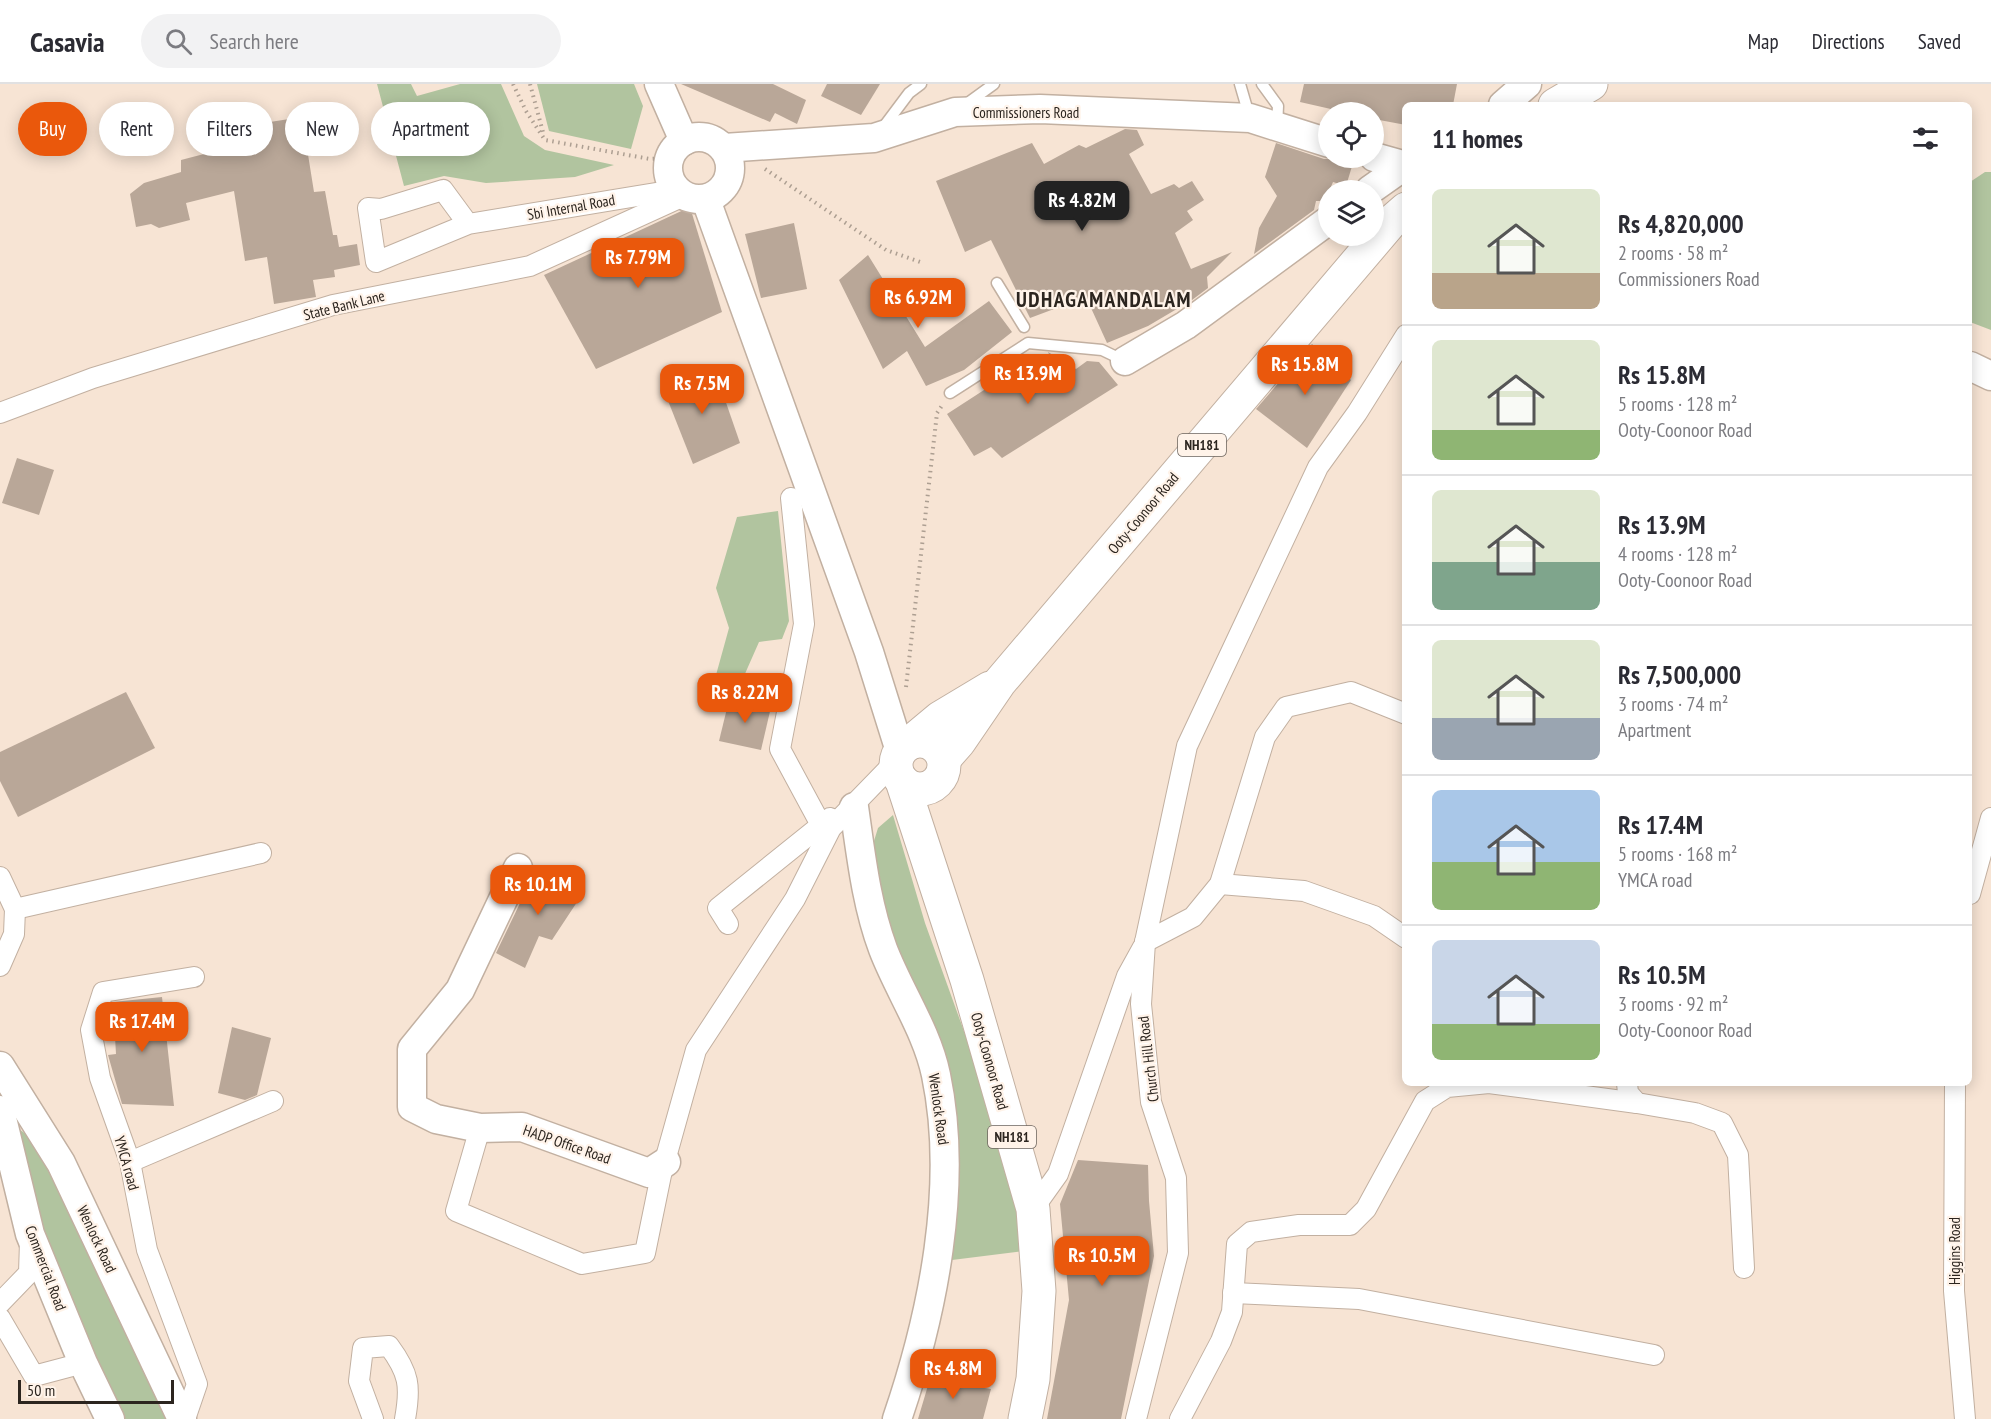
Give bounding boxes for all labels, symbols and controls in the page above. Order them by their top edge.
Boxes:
search box [141,14,561,68]
text: Casavia [30,23,105,60]
icon: search [162,25,195,58]
text: Search here [210,27,299,55]
text: Map [1748,28,1779,55]
text: Directions [1812,28,1885,55]
text: Saved [1918,28,1961,55]
chip: Buy [18,102,87,156]
chip: Rent [99,102,174,156]
chip: Filters [186,102,273,156]
chip: New [285,102,359,156]
chip: Apartment [371,102,490,156]
map controls [1318,102,1384,246]
button: locate [1318,102,1384,168]
street label: Commissioners Road [973,103,1079,122]
text: 11 homes [1432,122,1523,155]
icon: filters [1909,122,1942,155]
button: layers [1318,180,1384,246]
pin: Rs 4.82M [1020,181,1144,232]
text: Rs 4.82M [1048,187,1116,213]
street label: Sbi Internal Road [526,190,616,224]
text: Rs 4,820,000 [1618,207,1744,240]
icon: home [1480,213,1552,285]
pin: Rs 7.79M [576,238,700,289]
text: 2 rooms · 58 m² [1618,240,1728,266]
text: Rs 7.79M [605,244,671,270]
text: Commissioners Road [1618,266,1760,292]
pin: Rs 6.92M [856,278,980,329]
text: Rs 6.92M [884,284,952,310]
street label: State Bank Lane [301,286,387,324]
district label: UDHAGAMANDALAM [1016,286,1192,313]
pin: Rs 15.8M [1243,345,1367,396]
text: Rs 15.8M [1271,351,1339,377]
pin: Rs 13.9M [966,354,1090,405]
text: Rs 15.8M [1618,358,1706,391]
text: Rs 13.9M [994,360,1062,386]
pin: Rs 7.5M [647,364,757,415]
icon: home [1480,364,1552,436]
text: Rs 7.5M [674,370,730,396]
text: 5 rooms · 128 m² [1618,391,1737,417]
text: Ooty-Coonoor Road [1618,417,1752,443]
road number: NH181 [1178,434,1226,456]
street label: Ooty-Coonoor Road [1103,468,1183,558]
text: Rs 13.9M [1618,508,1706,541]
icon: home [1480,514,1552,586]
text: 4 rooms · 128 m² [1618,541,1737,567]
text: Ooty-Coonoor Road [1618,567,1752,593]
text: Rs 7,500,000 [1618,658,1741,691]
icon: home [1480,664,1552,736]
pin: Rs 8.22M [683,673,807,724]
text: Rs 8.22M [711,679,779,705]
text: 3 rooms · 74 m² [1618,691,1728,717]
text: Apartment [1618,717,1691,743]
text: Rs 17.4M [1618,808,1703,841]
icon: home [1480,814,1552,886]
text: 5 rooms · 168 m² [1618,841,1737,867]
pin: Rs 10.1M [476,865,600,916]
text: YMCA road [1618,867,1692,893]
text: Rs 10.1M [504,871,572,897]
text: Rs 10.5M [1618,958,1706,991]
icon: home [1480,964,1552,1036]
text: 3 rooms · 92 m² [1618,991,1728,1017]
pin: Rs 17.4M [80,1002,204,1053]
text: Rs 17.4M [109,1008,175,1034]
street label: Ooty-Coonoor Road [967,1010,1013,1112]
street label: Church Hill Road [1133,1015,1163,1103]
text: Ooty-Coonoor Road [1618,1017,1752,1043]
street label: Wenlock Road [925,1072,953,1146]
street label: HADP Office Road [521,1120,613,1168]
road number: NH181 [988,1126,1036,1148]
street label: YMCA road [110,1134,144,1192]
street label: Wenlock Road [73,1202,121,1276]
street label: Higgins Road [1945,1217,1964,1285]
street label: Commercial Road [21,1223,71,1313]
pin: Rs 10.5M [1040,1236,1164,1287]
text: Rs 10.5M [1068,1242,1136,1268]
pin: Rs 4.8M [898,1349,1008,1400]
text: Rs 4.8M [924,1355,982,1381]
scale bar [18,1377,174,1404]
text: 50 m [27,1380,55,1400]

